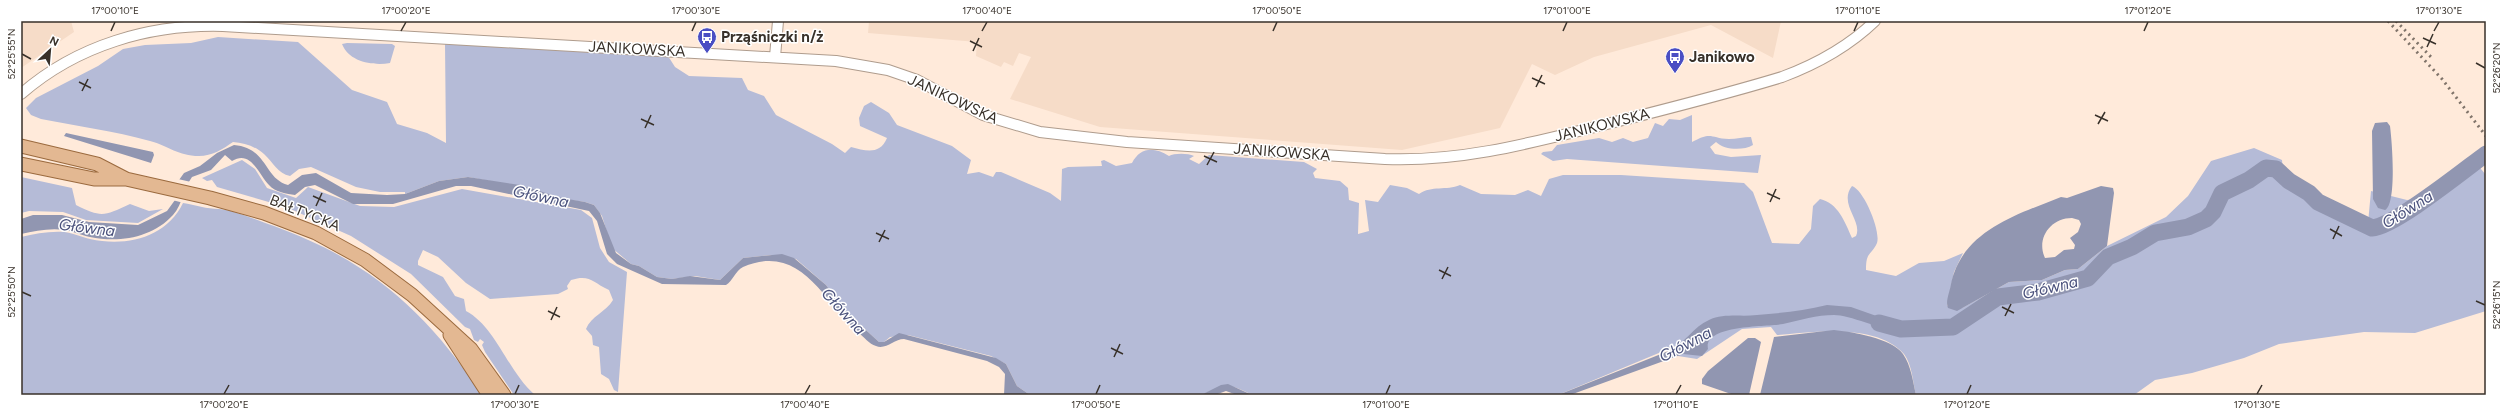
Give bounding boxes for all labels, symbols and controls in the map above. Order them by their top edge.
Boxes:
text: 17°00'10"E [91,4,139,17]
text: 17°00'20"E [381,4,431,17]
text: 17°00'30"E [672,4,721,17]
text: 17°00'40"E [962,4,1012,17]
text: 17°00'50"E [1252,4,1302,17]
text: 17°01'00"E [1543,4,1591,17]
text: 17°01'10"E [1835,4,1881,17]
text: 17°01'20"E [2125,4,2172,17]
text: 17°01'30"E [2416,4,2462,17]
bus stop icon: Prząśniczki n/ż [696,26,718,54]
place label: Prząśniczki n/ż [721,28,824,46]
text: 52°25'55"N [5,29,18,79]
north arrow [30,30,70,70]
text: N [47,34,61,49]
street label: JANIKOWSKA [588,37,686,61]
text: 52°26'20"N [2490,42,2503,94]
bus stop icon: Janikowo [1664,46,1686,74]
place label: Janikowo [1689,48,1755,66]
street label: JANIKOWSKA [905,70,1001,128]
street label: JANIKOWSKA [1553,105,1651,145]
street label: JANIKOWSKA [1233,140,1331,164]
water label: Główna [511,181,571,212]
water label: Główna [2378,186,2436,232]
street label: BAŁTYCKA [267,191,343,235]
water label: Główna [58,215,116,240]
text: 52°25'50"N [5,266,18,318]
water label: Główna [2020,272,2080,303]
text: 52°26'15"N [2490,280,2503,330]
water label: Główna [818,284,870,339]
water label: Główna [1656,323,1715,366]
text: 17°00'20"E [199,398,249,411]
text: 17°00'30"E [491,398,540,411]
text: 17°00'40"E [780,398,830,411]
text: 17°00'50"E [1071,398,1121,411]
text: 17°01'00"E [1362,398,1410,411]
text: 17°01'10"E [1653,398,1699,411]
text: 17°01'20"E [1944,398,1991,411]
text: 17°01'30"E [2234,398,2280,411]

